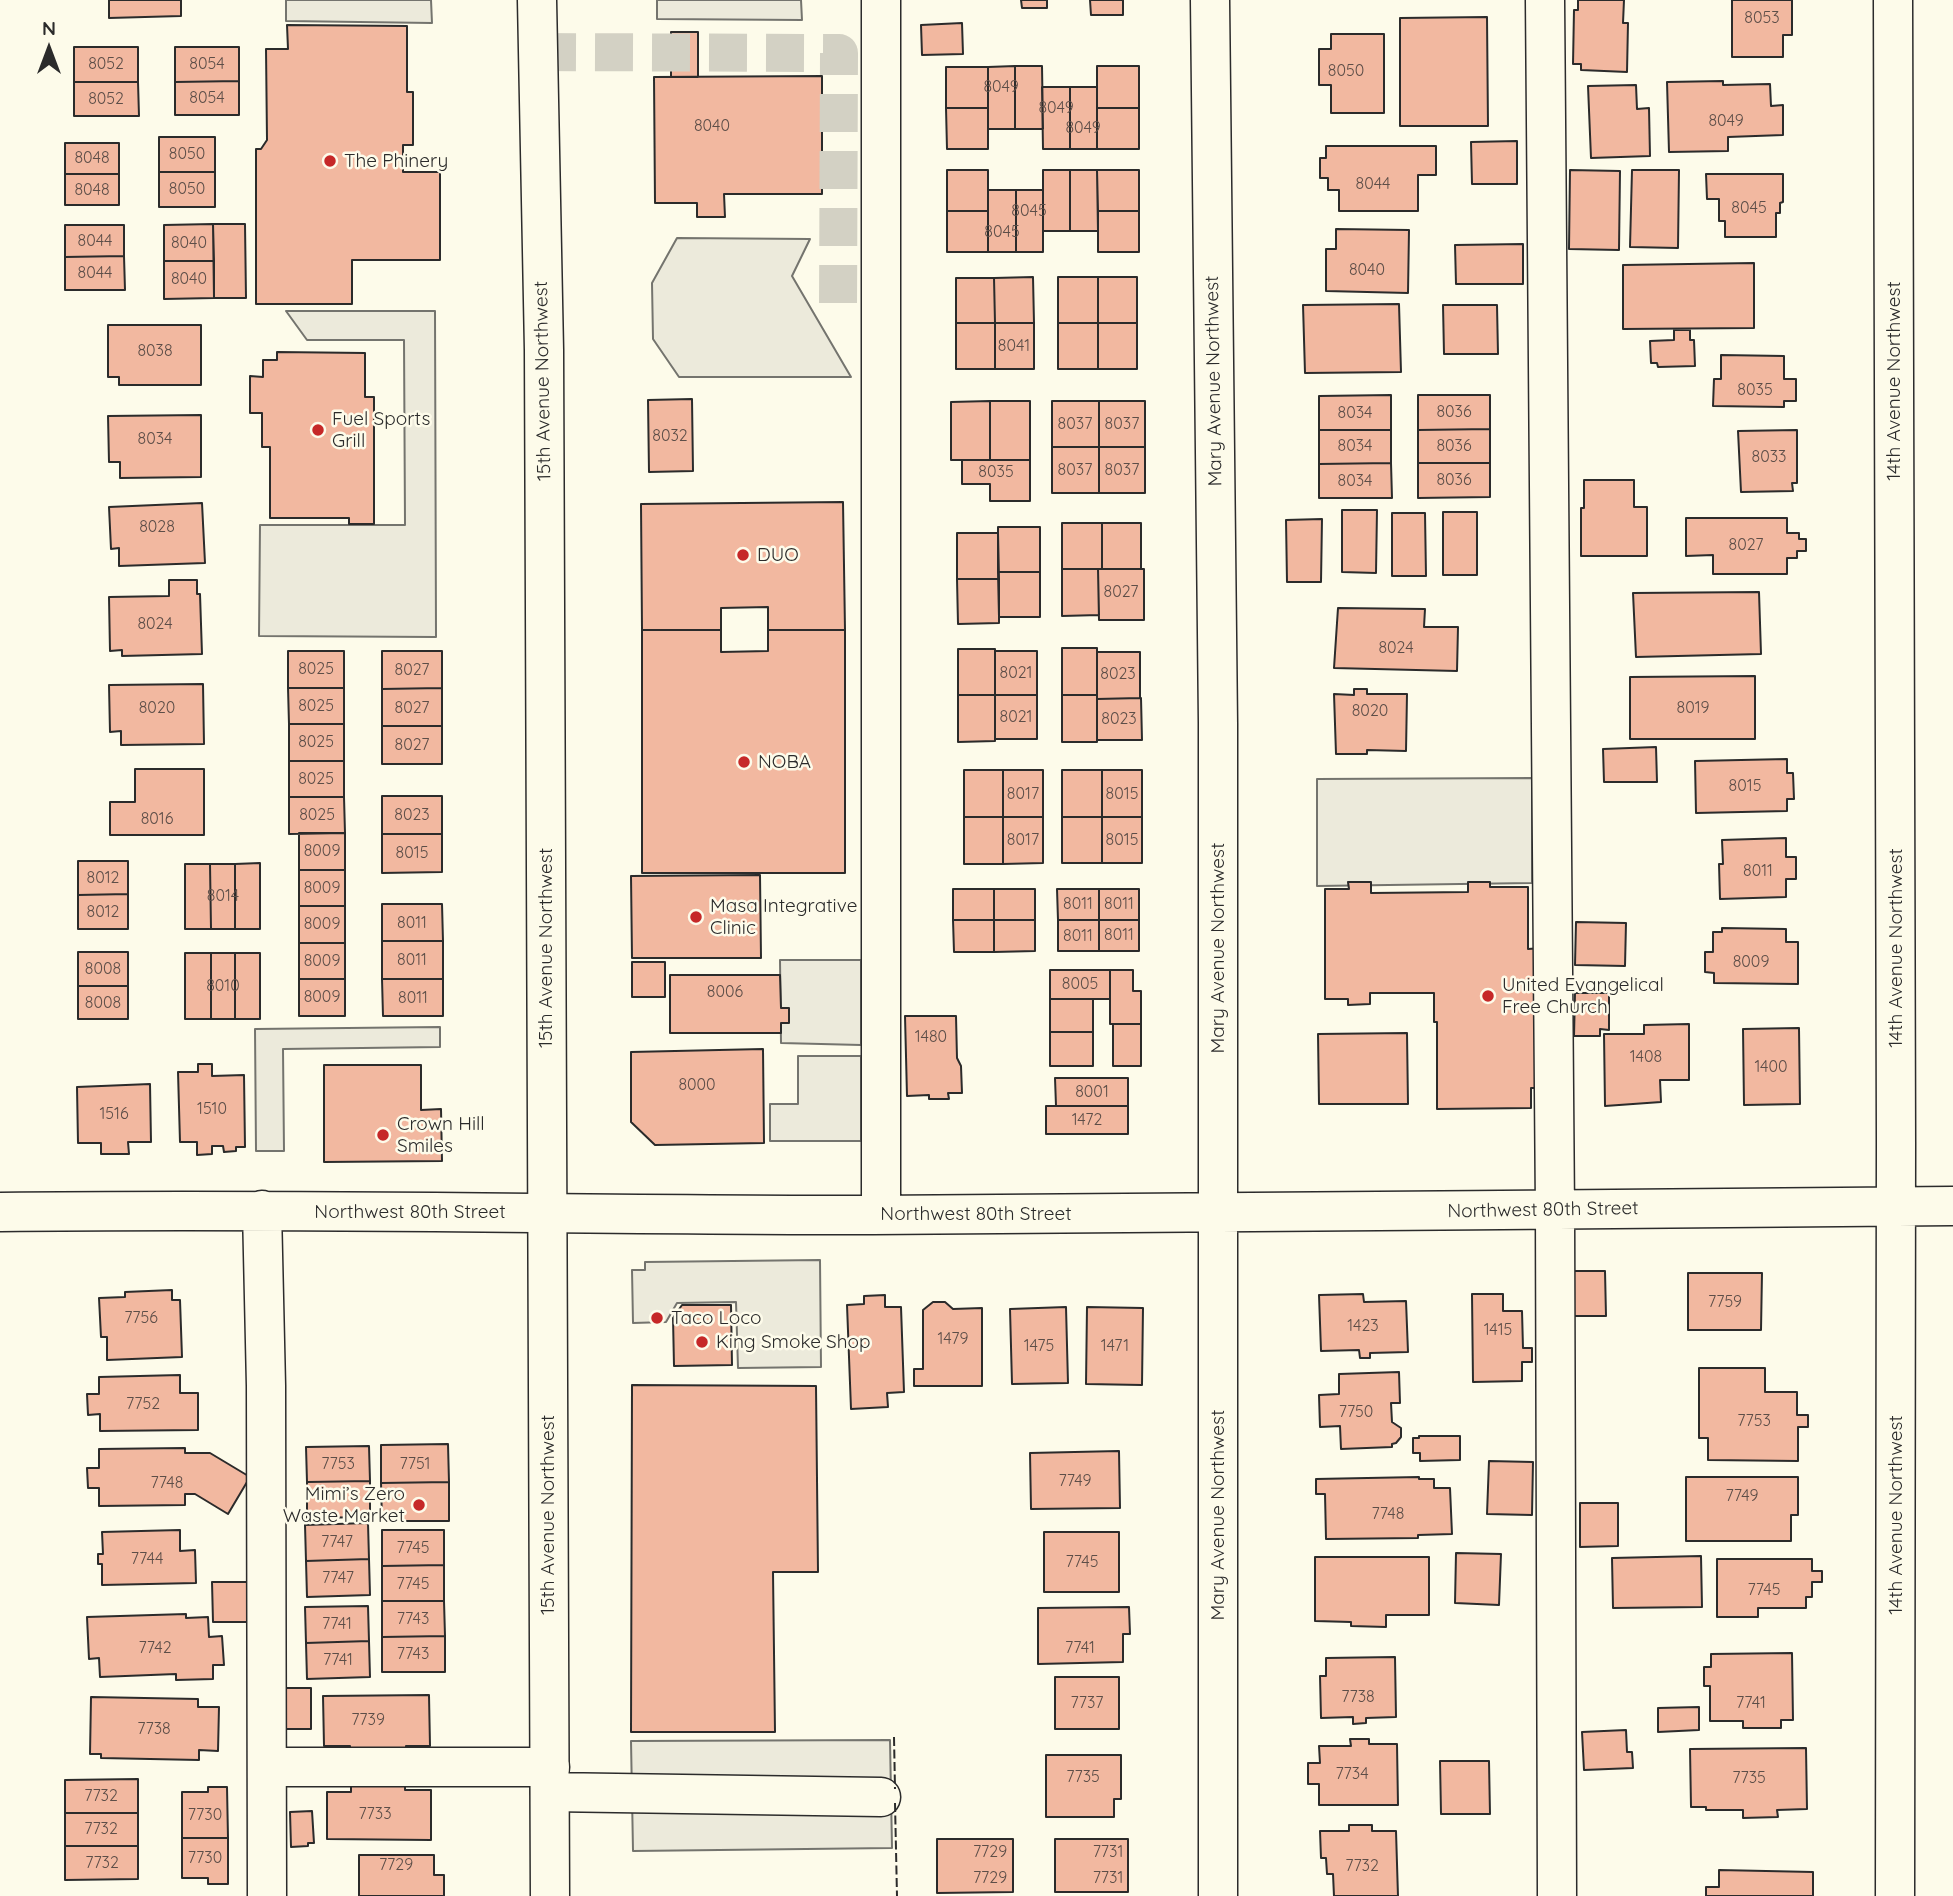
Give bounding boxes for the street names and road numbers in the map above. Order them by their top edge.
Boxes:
street label: Mary Avenue Northwest [1201,275,1227,487]
street label: 15th Avenue Northwest [530,281,556,481]
street label: 14th Avenue Northwest [1883,281,1905,481]
street label: Mary Avenue Northwest [1207,843,1229,1053]
street label: 15th Avenue Northwest [535,848,557,1048]
street label: 14th Avenue Northwest [1885,848,1907,1048]
street label: Northwest 80th Street [1447,1197,1639,1223]
street label: Northwest 80th Street [314,1201,506,1223]
street label: Northwest 80th Street [880,1203,1072,1225]
street label: Mary Avenue Northwest [1207,1410,1229,1620]
street label: 15th Avenue Northwest [537,1415,559,1615]
street label: 14th Avenue Northwest [1885,1415,1907,1615]

